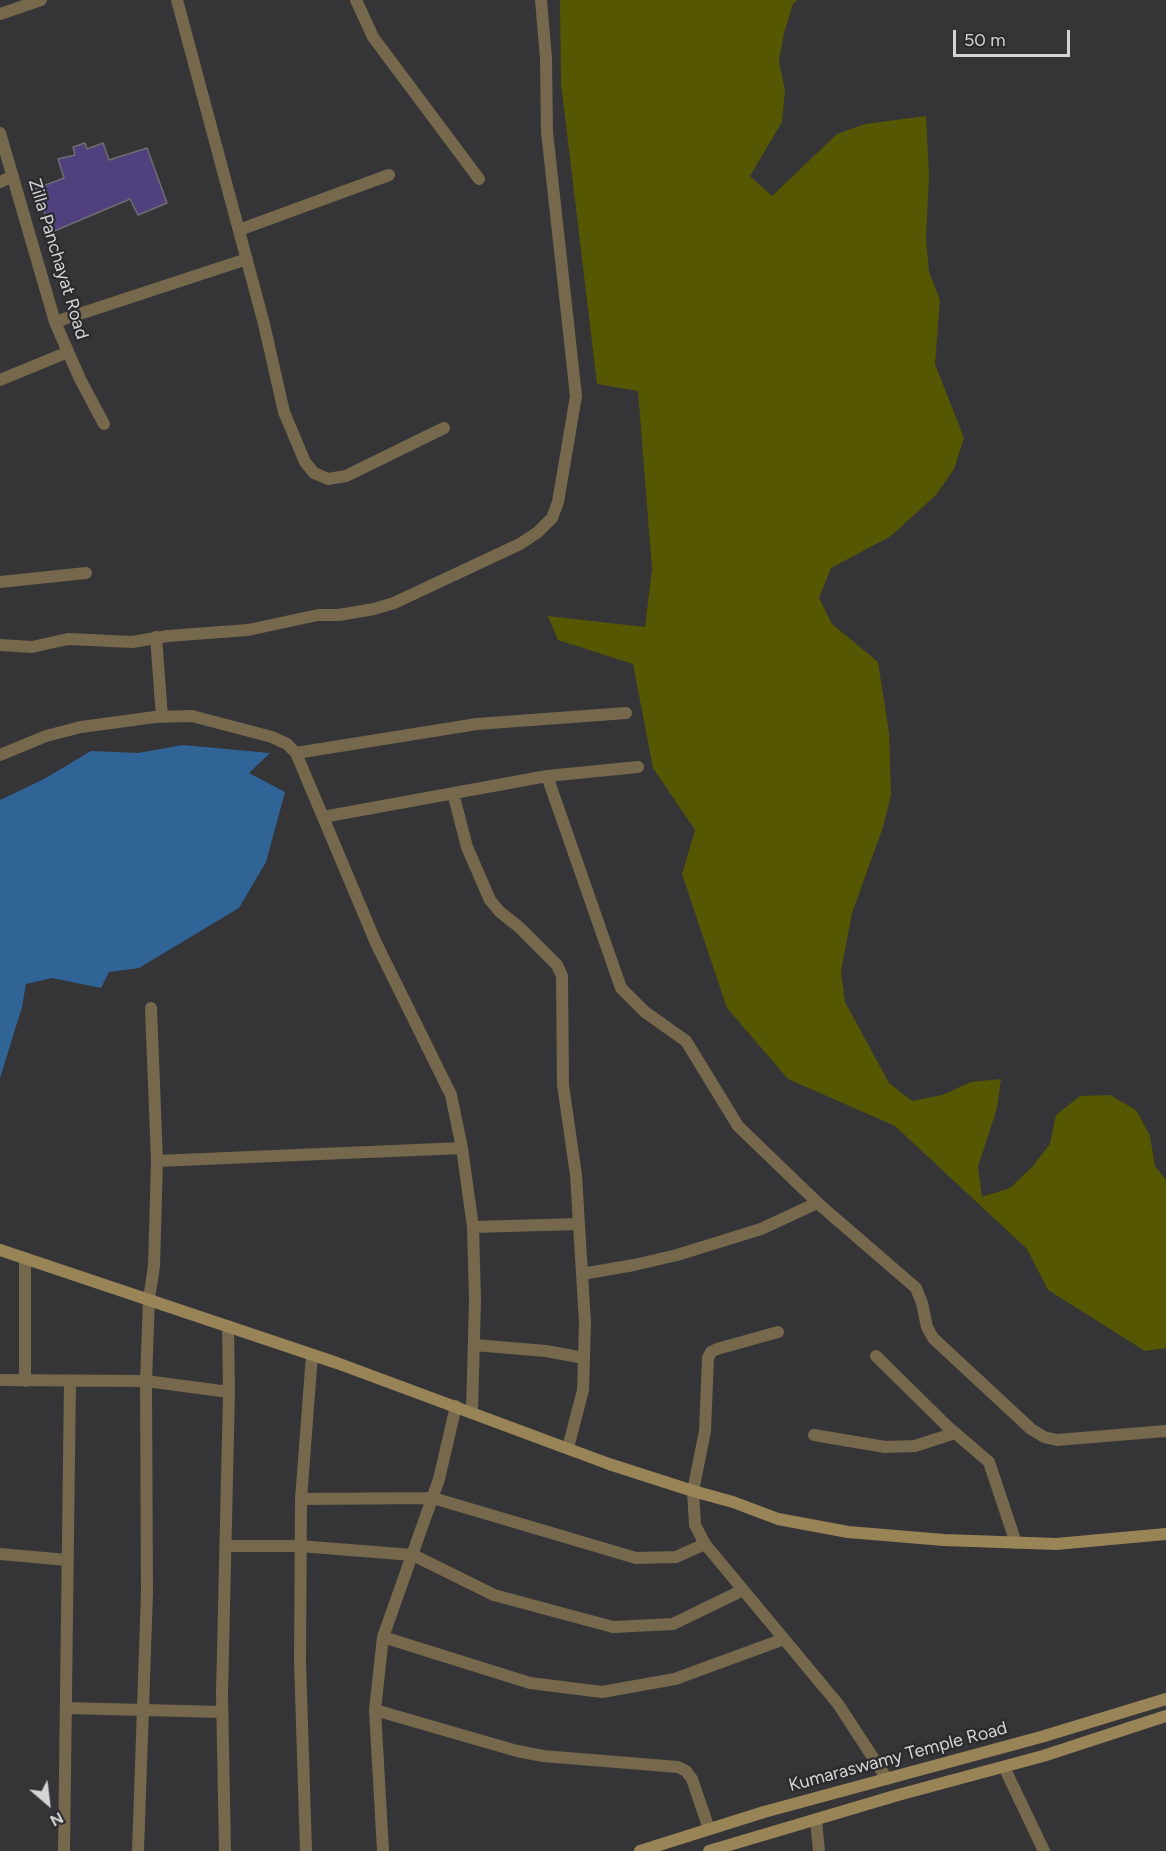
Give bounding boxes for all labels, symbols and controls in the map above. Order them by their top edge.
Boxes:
scale bar [956,18,1073,56]
text: 50 m [964,29,1006,51]
street label: Zilla Panchayat Road [23,176,93,342]
street label: Kumaraswamy Temple Road [786,1717,1010,1797]
north arrow [18,1773,78,1833]
text: N [47,1808,67,1831]

